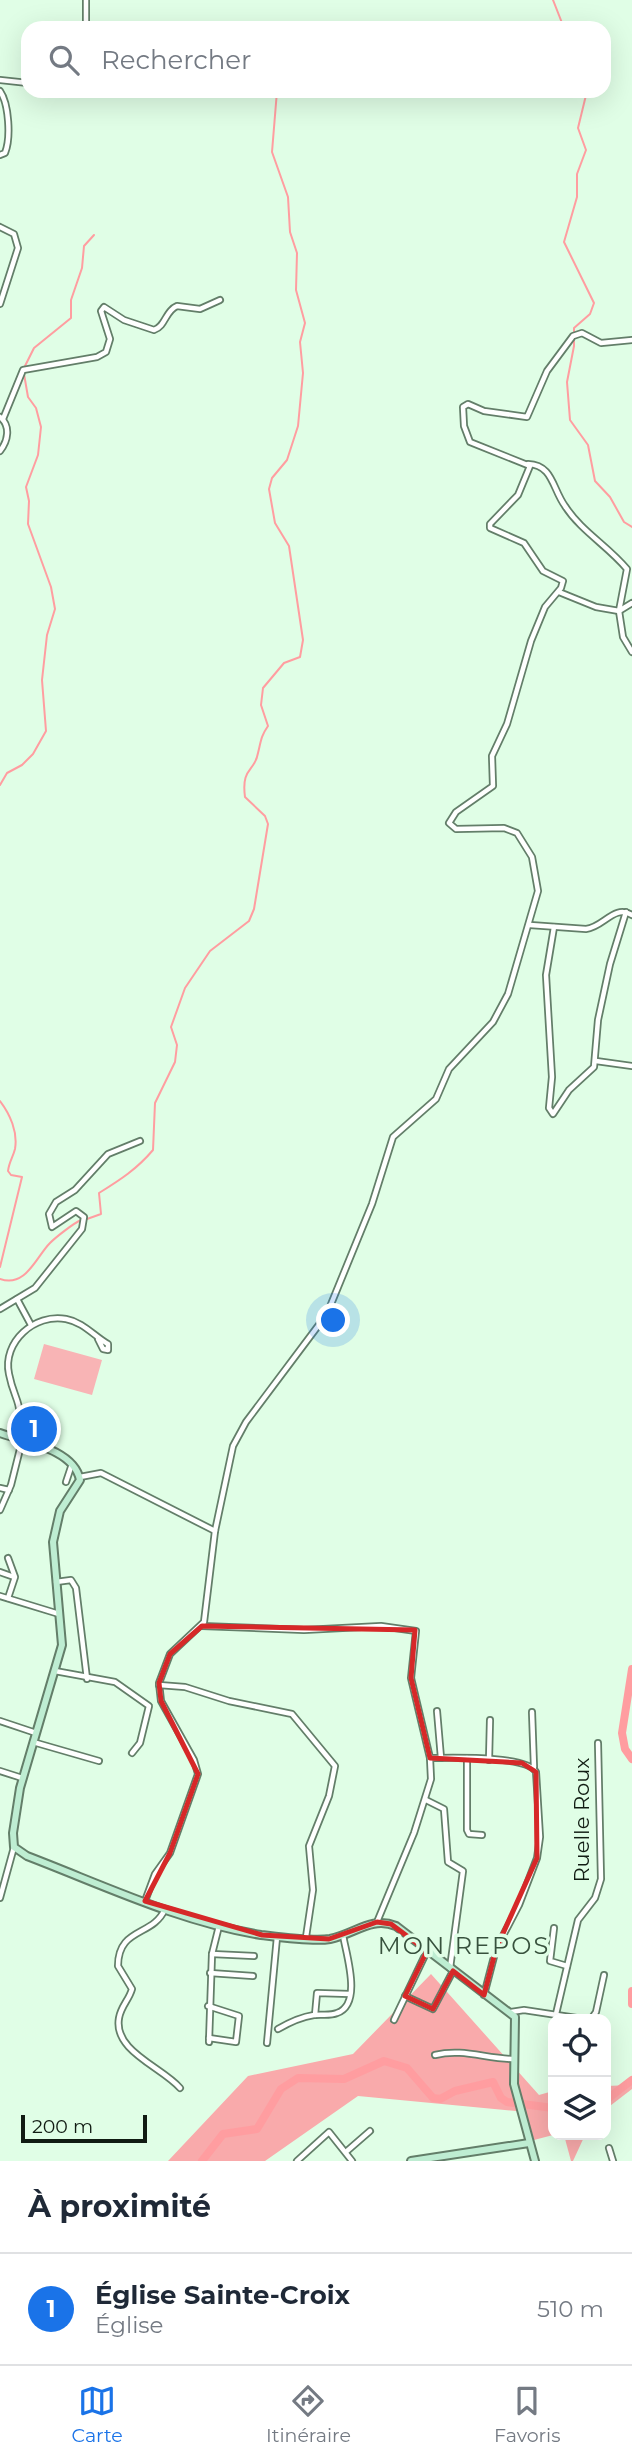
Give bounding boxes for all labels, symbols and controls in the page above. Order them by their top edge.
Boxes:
search box [21,21,611,98]
icon: search [45,41,83,79]
text: Rechercher [101,44,251,76]
your location [316,1303,350,1337]
pin: 1 [11,1403,57,1455]
street label: Ruelle Roux [569,1757,594,1883]
district label: MON REPOS [378,1931,550,1960]
map controls [548,2014,611,2140]
button: locate [548,2014,611,2077]
button: layers [548,2077,611,2140]
scale bar [21,2112,147,2144]
text: 200 m [32,2115,93,2138]
text: À proximité [28,2188,211,2225]
text: Église Sainte-Croix [95,2279,350,2311]
text: 1 [46,2295,56,2323]
text: 510 m [537,2295,604,2323]
text: Église [95,2311,163,2339]
tab: Carte [72,2382,123,2447]
tab: Itinéraire [266,2382,351,2447]
tab: Favoris [494,2382,560,2447]

